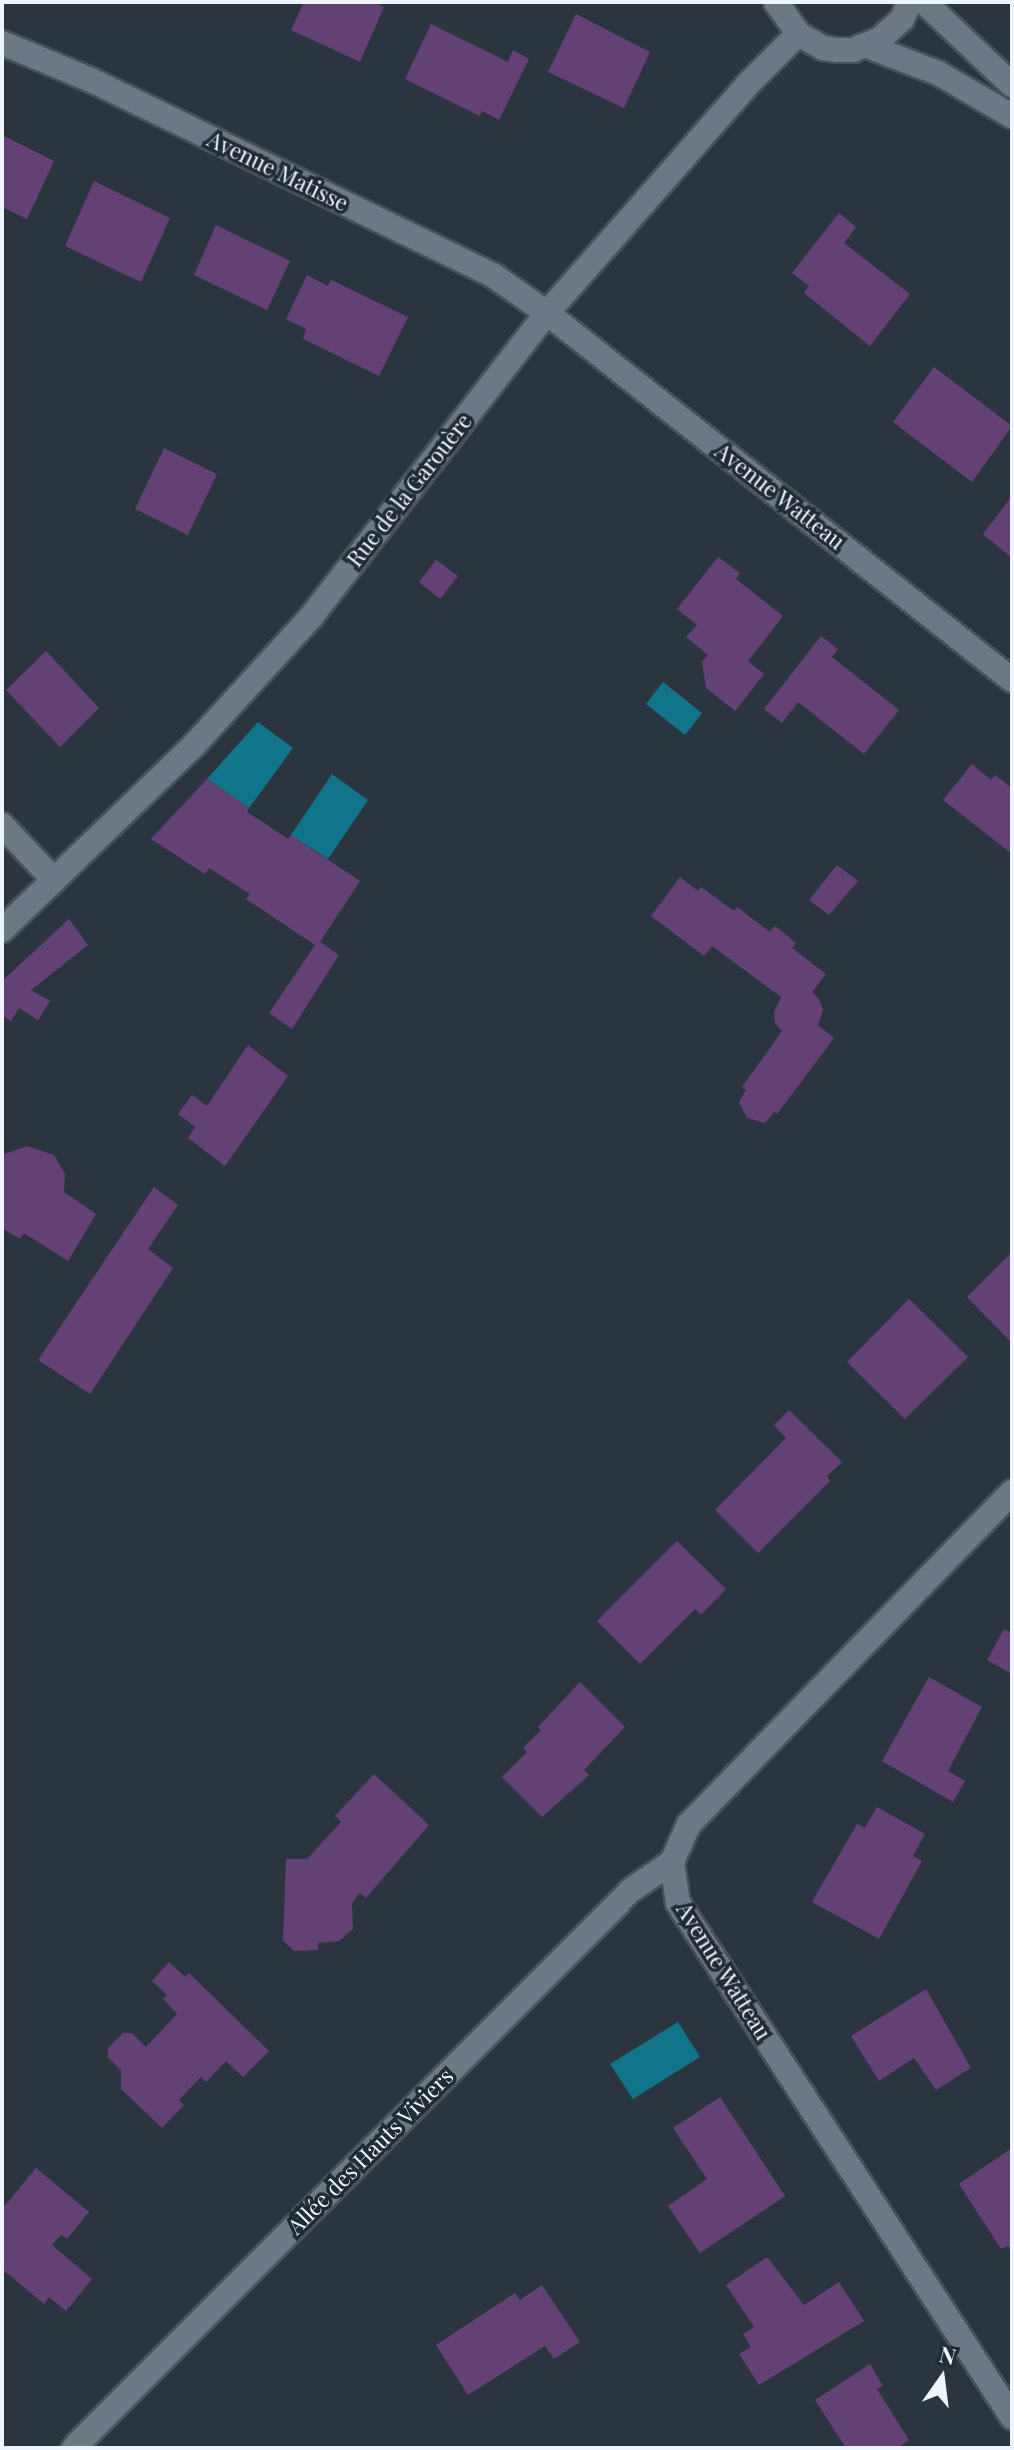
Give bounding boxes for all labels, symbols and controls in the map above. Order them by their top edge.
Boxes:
street label: Avenue Matisse [203,126,353,216]
street label: Rue de la Garouère [341,408,477,572]
street label: Avenue Watteau [710,437,850,555]
street label: Avenue Watteau [671,1897,777,2045]
street label: Allée des Hauts Viviers [281,2062,459,2240]
north arrow [902,2338,982,2418]
text: N [936,2338,959,2371]

